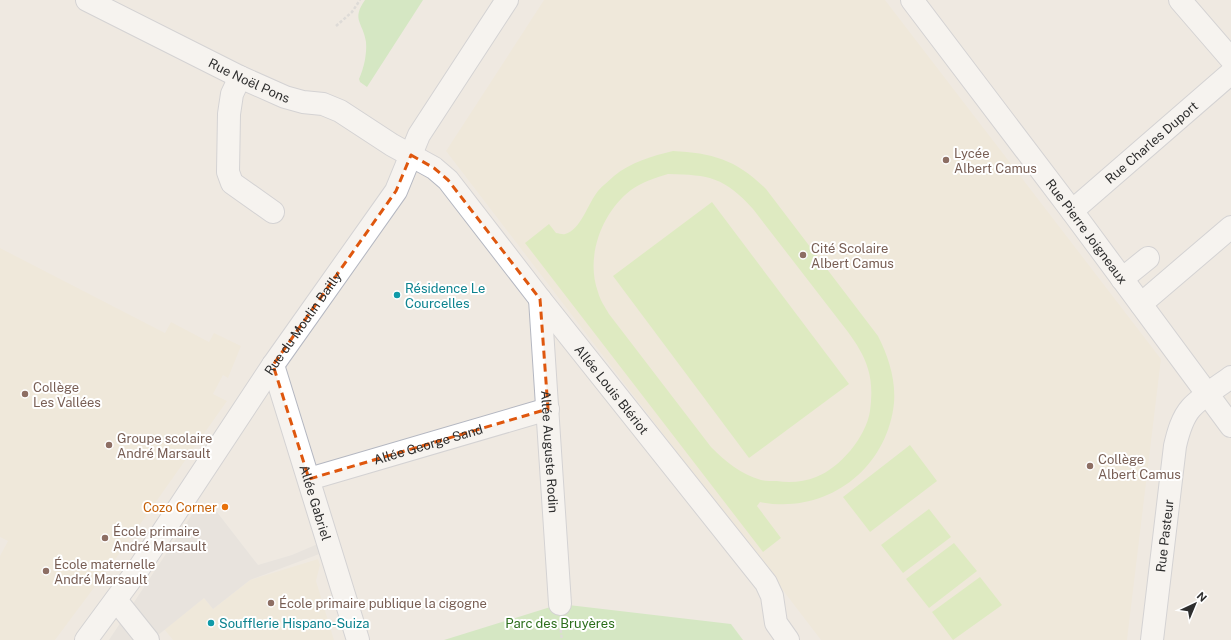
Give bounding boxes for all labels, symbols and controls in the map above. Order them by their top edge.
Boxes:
street label: Rue Noël Pons [206,55,291,106]
street label: Rue Charles Duport [1102,98,1201,187]
place label: Lycée Albert Camus [954,146,1037,176]
marker: Lycée Albert Camus [941,155,951,165]
street label: Rue Pierre Joigneaux [1043,176,1130,287]
place label: Cité Scolaire Albert Camus [811,241,894,271]
marker: Cité Scolaire Albert Camus [798,250,808,260]
street label: Rue du Moulin Bailly [262,269,345,378]
place label: Résidence Le Courcelles [405,281,485,311]
marker: Résidence Le Courcelles [392,290,402,300]
street label: Allée Louis Blériot [571,342,652,437]
place label: Collège Les Vallées [33,380,101,410]
marker: Collège Les Vallées [20,389,30,399]
street label: Allée Auguste Rodin [538,390,561,514]
street label: Allée George Sand [372,422,485,468]
place label: Groupe scolaire André Marsault [117,431,212,461]
marker: Groupe scolaire André Marsault [104,440,114,450]
place label: Collège Albert Camus [1098,452,1181,482]
marker: Collège Albert Camus [1085,461,1095,471]
street label: Allée Gabriel [296,463,334,543]
street label: Rue Pasteur [1153,498,1177,573]
place label: Cozo Corner [143,500,217,515]
marker: Cozo Corner [220,502,230,512]
place label: École primaire André Marsault [113,523,207,554]
marker: École primaire André Marsault [100,533,110,543]
place label: École maternelle André Marsault [54,556,155,587]
marker: École maternelle André Marsault [41,566,51,576]
north arrow [1175,584,1215,624]
text: N [1195,590,1209,604]
place label: École primaire publique la cigogne [279,595,487,611]
marker: École primaire publique la cigogne [266,598,276,608]
place label: Soufflerie Hispano-Suiza [219,616,369,631]
park label: Parc des Bruyères [505,616,615,631]
marker: Soufflerie Hispano-Suiza [206,618,216,628]

